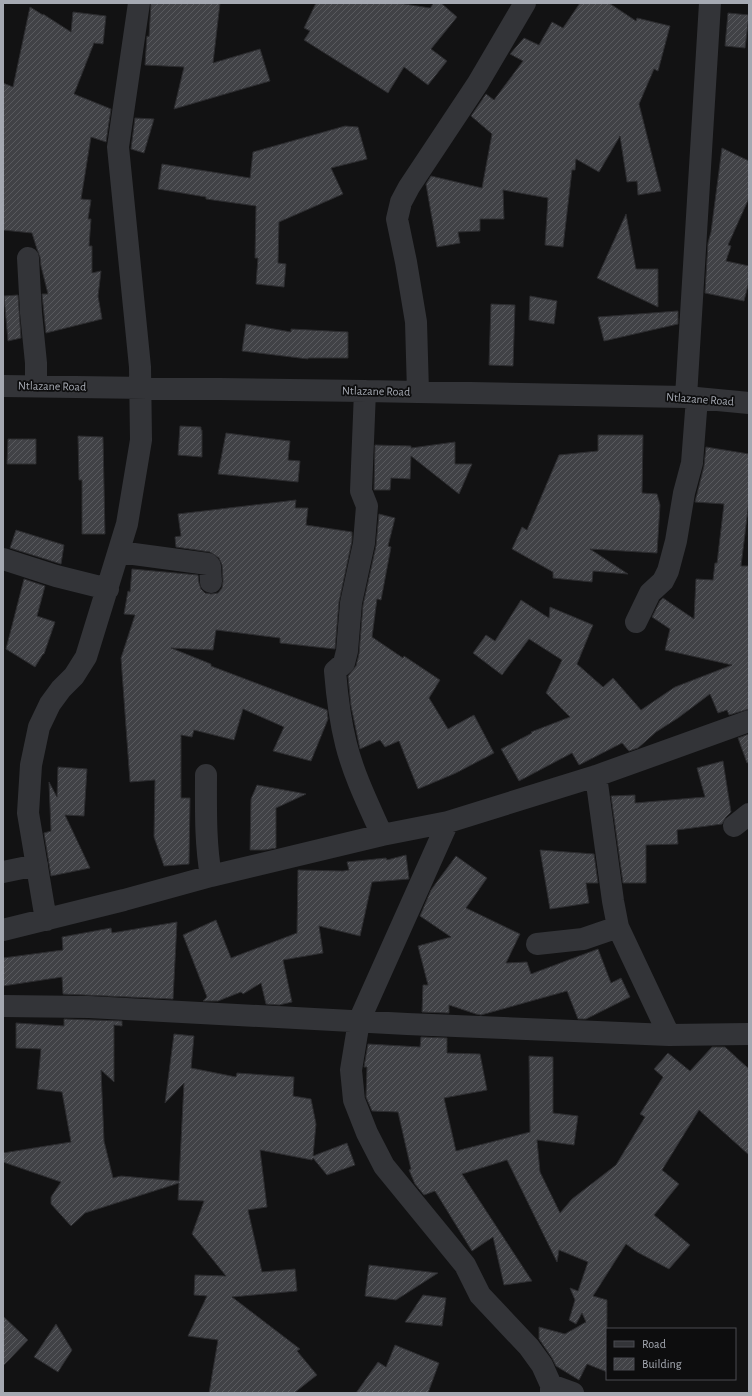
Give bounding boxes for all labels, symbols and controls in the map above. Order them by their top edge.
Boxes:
street label: Ntlazane Road [18,379,86,393]
street label: Ntlazane Road [342,384,410,398]
street label: Ntlazane Road [665,391,735,407]
legend [606,1328,736,1380]
text: Road [642,1338,666,1350]
text: Building [642,1358,682,1370]

